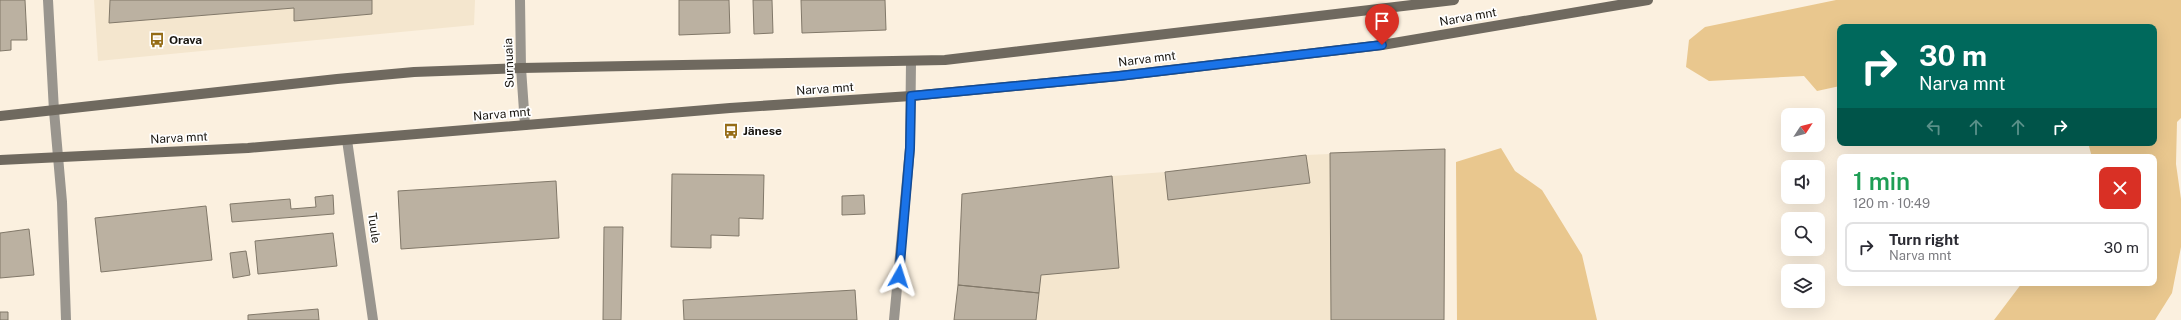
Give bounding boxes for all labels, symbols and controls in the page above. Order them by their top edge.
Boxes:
pin [1365,4,1399,45]
street label: Narva mnt [1438,5,1498,29]
icon: arrive [1371,10,1393,32]
bus stop icon: Orava [148,31,166,49]
place label: Orava [169,33,202,47]
street label: Surnuaia [501,38,517,88]
text: 30 m [1919,39,1987,72]
icon: right [1853,40,1905,92]
street label: Narva mnt [1118,48,1177,69]
text: Narva mnt [1919,73,2006,94]
street label: Narva mnt [796,80,855,98]
street label: Narva mnt [473,104,532,123]
north arrow [1781,108,1825,152]
map controls [1781,108,1825,308]
icon: left [1923,116,1945,138]
icon: ahead [1965,116,1987,138]
icon: ahead [2007,116,2029,138]
icon: right [2049,116,2071,138]
bus stop icon: Jänese [722,122,740,140]
place label: Jänese [743,124,782,138]
street label: Narva mnt [150,129,208,146]
button: sound [1781,160,1825,204]
text: 1 min [1853,167,1910,195]
button: close [2099,167,2141,209]
text: 120 m · 10:49 [1853,196,1930,211]
street label: Tuule [365,212,383,244]
button: search [1781,212,1825,256]
text: Turn right [1889,231,1959,248]
icon: right [1855,236,1877,258]
text: 30 m [2104,239,2139,256]
text: Narva mnt [1889,248,1951,263]
position arrow [878,255,920,297]
button: layers [1781,264,1825,308]

